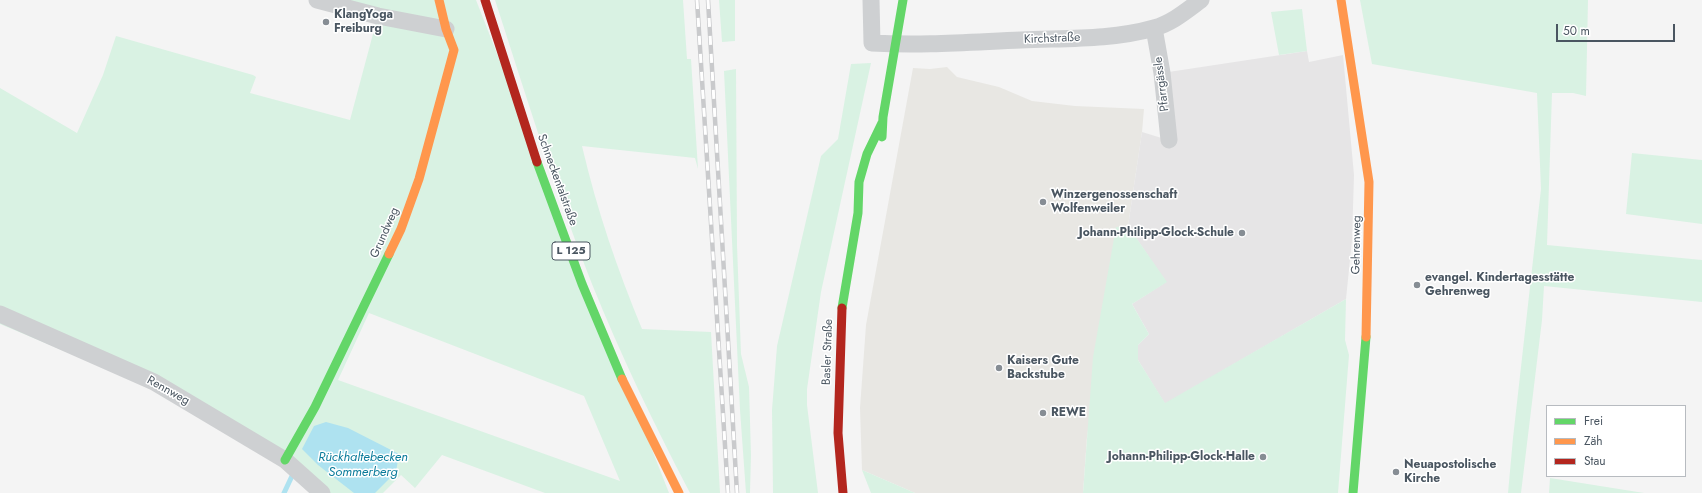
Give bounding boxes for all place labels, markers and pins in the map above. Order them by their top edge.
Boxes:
place label: KlangYoga Freiburg [334,8,393,36]
marker: KlangYoga Freiburg [321,17,331,27]
place label: Winzergenossenschaft Wolfenweiler [1051,188,1177,216]
marker: Winzergenossenschaft Wolfenweiler [1038,197,1048,207]
place label: Johann-Philipp-Glock-Schule [1079,226,1234,240]
marker: Johann-Philipp-Glock-Schule [1237,228,1247,238]
place label: evangel. Kindertagesstätte Gehrenweg [1425,271,1574,299]
marker: evangel. Kindertagesstätte Gehrenweg [1412,280,1422,290]
place label: Kaisers Gute Backstube [1007,354,1079,382]
marker: Kaisers Gute Backstube [994,363,1004,373]
place label: REWE [1051,406,1086,420]
marker: REWE [1038,408,1048,418]
place label: Johann-Philipp-Glock-Halle [1108,450,1255,464]
marker: Johann-Philipp-Glock-Halle [1258,452,1268,462]
place label: Neuapostolische Kirche [1404,458,1496,486]
marker: Neuapostolische Kirche [1391,467,1401,477]

